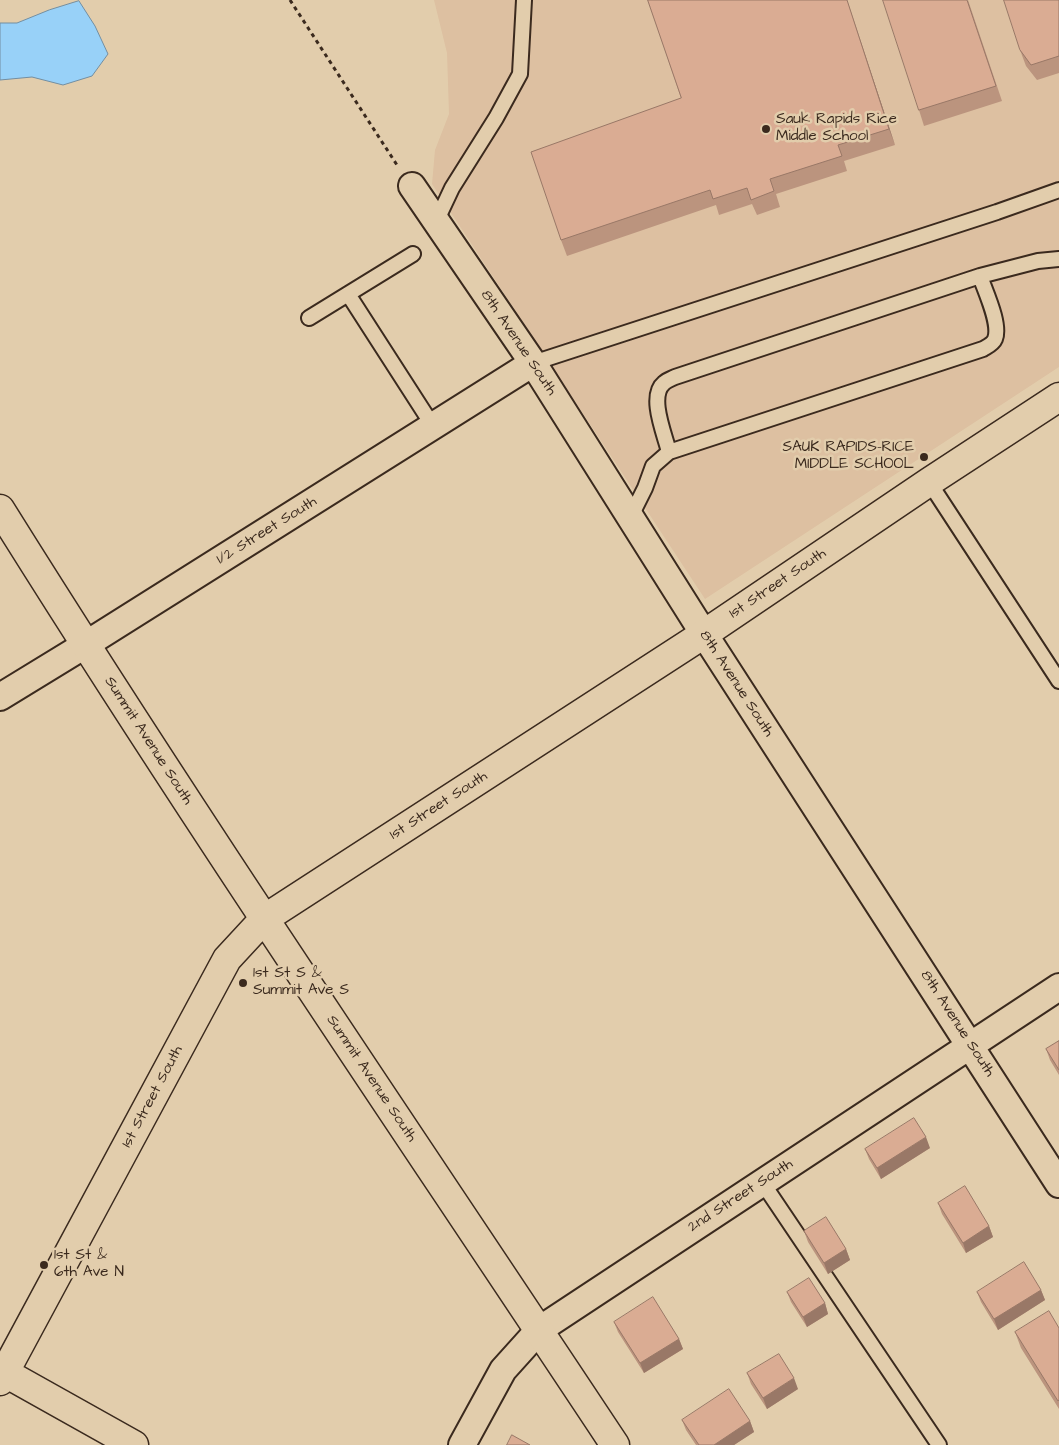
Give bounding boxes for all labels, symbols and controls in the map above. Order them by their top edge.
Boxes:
place label: Sauk Rapids Rice Middle School [776,111,897,146]
marker: Sauk Rapids Rice Middle School [760,123,772,135]
street label: 8th Avenue South [476,287,560,399]
place label: SAUK RAPIDS-RICE MIDDLE SCHOOL [783,439,914,474]
marker: SAUK RAPIDS-RICE MIDDLE SCHOOL [918,451,930,463]
street label: 1/2 Street South [214,493,320,569]
street label: 1st Street South [726,545,830,623]
street label: 8th Avenue South [695,627,777,741]
street label: Summit Avenue South [100,674,196,808]
street label: 1st Street South [387,768,491,844]
place label: 1st St S & Summit Ave S [253,965,349,1000]
street label: 8th Avenue South [916,967,998,1081]
marker: 1st St S & Summit Ave S [237,977,249,989]
street label: Summit Avenue South [322,1012,420,1146]
street label: 1st Street South [119,1043,187,1151]
street label: 2nd Street South [685,1155,797,1237]
place label: 1st St & 6th Ave N [54,1247,124,1282]
marker: 1st St & 6th Ave N [38,1259,50,1271]

